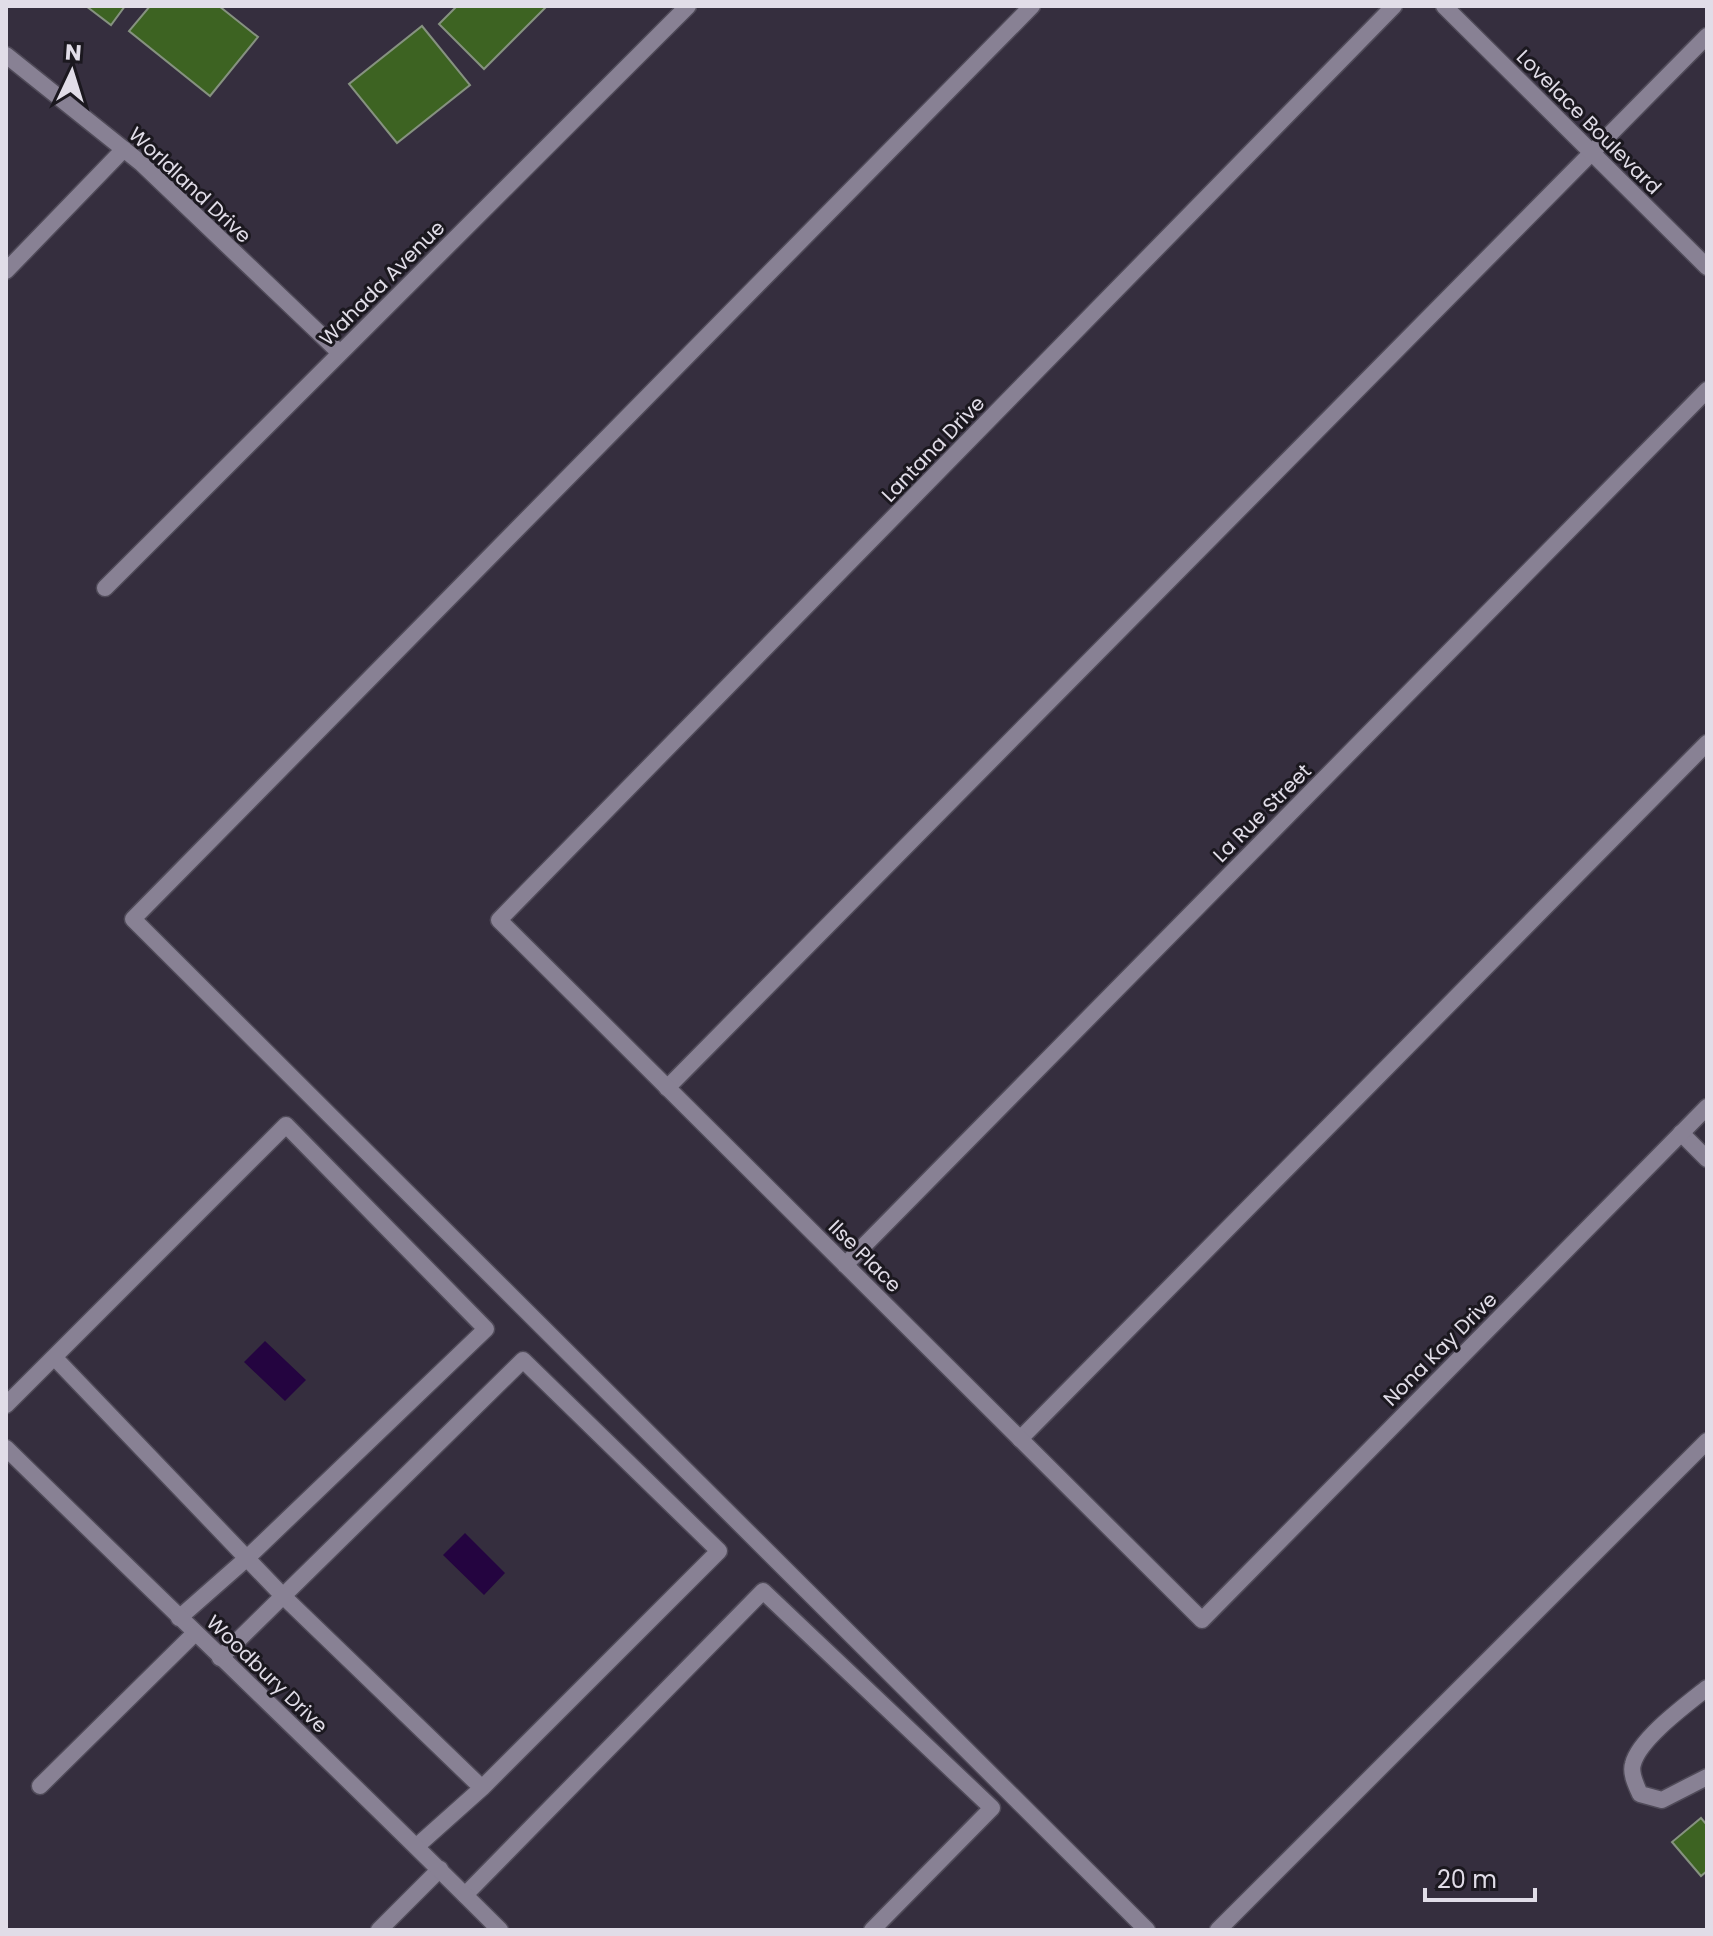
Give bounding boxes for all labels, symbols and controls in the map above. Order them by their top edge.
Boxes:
north arrow [32,32,112,112]
text: N [64,37,83,69]
street label: Lovelace Boulevard [1510,43,1668,201]
street label: Worldland Drive [123,121,257,249]
street label: Wahada Avenue [313,214,451,352]
street label: Lantana Drive [875,390,991,508]
street label: La Rue Street [1207,758,1317,868]
street label: Ilse Place [822,1213,908,1299]
street label: Nona Kay Drive [1377,1286,1503,1412]
street label: Woodbury Drive [200,1609,334,1739]
scale bar [1425,1852,1535,1902]
text: 20 m [1437,1863,1497,1896]

